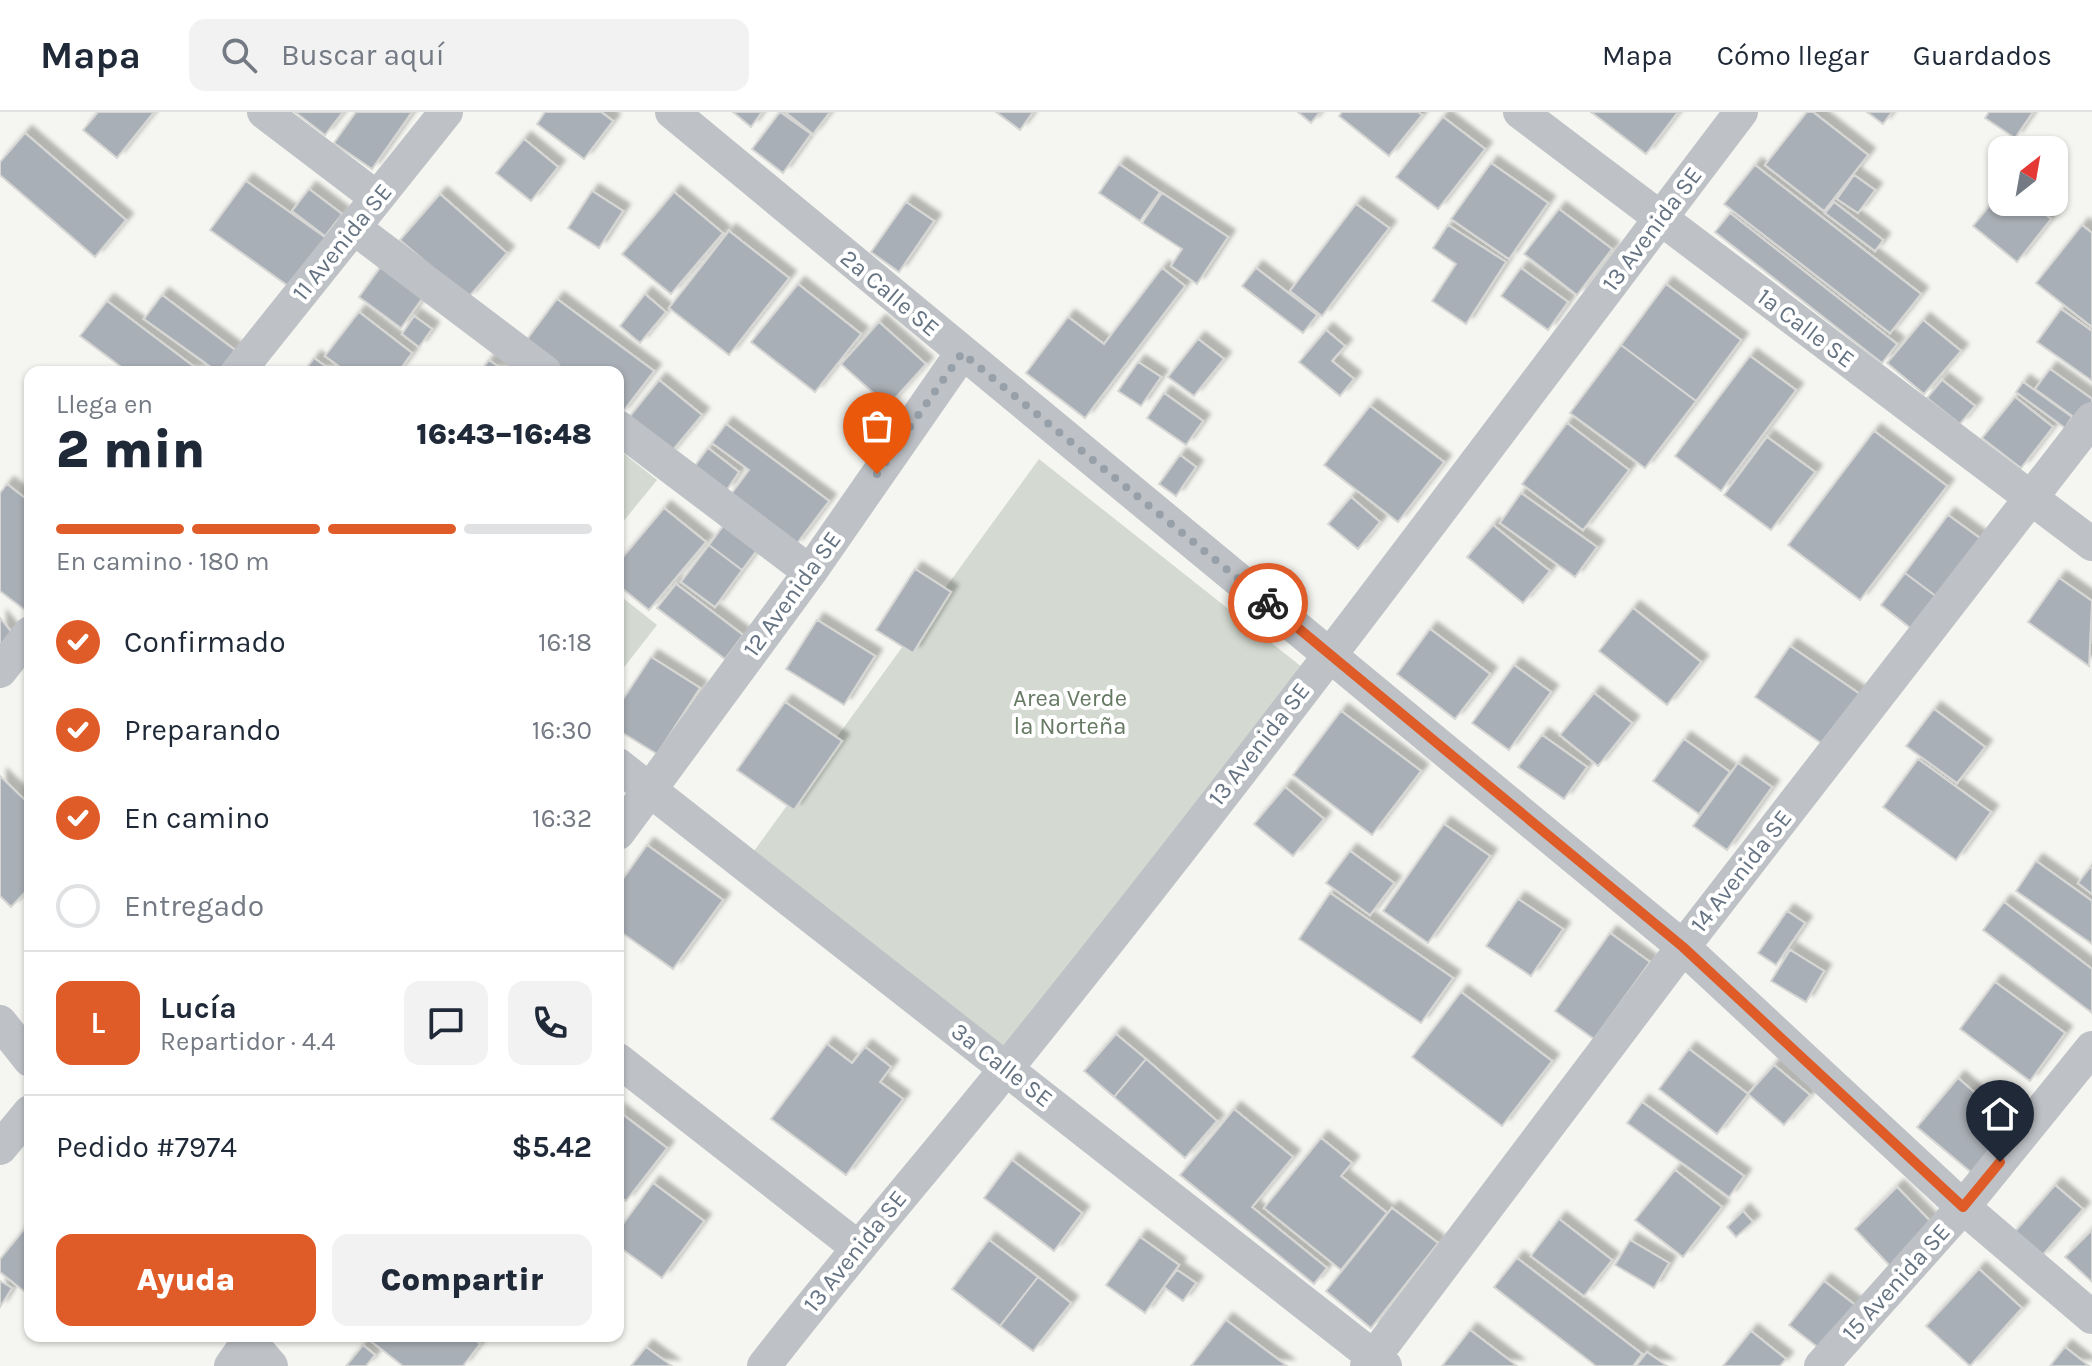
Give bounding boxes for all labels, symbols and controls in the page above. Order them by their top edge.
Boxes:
search box [189,19,749,91]
text: Mapa [40,33,141,78]
icon: search [217,33,261,77]
text: Buscar aquí [281,37,445,73]
text: Mapa [1602,39,1673,72]
text: Cómo llegar [1717,39,1869,72]
text: Guardados [1913,39,2052,72]
north arrow [1988,136,2068,216]
map controls [1988,136,2068,216]
street label: 13 Avenida SE [1596,161,1708,297]
street label: 11 Avenida SE [286,178,398,306]
street label: 2a Calle SE [835,244,945,342]
street label: 1a Calle SE [1752,282,1860,374]
text: Llega en [56,389,153,420]
pin [843,392,911,474]
icon: bag [855,404,899,448]
text: 16:43–16:48 [416,416,592,452]
text: 2 min [56,419,205,480]
street label: 12 Avenida SE [737,526,847,662]
text: En camino · 180 m [56,546,270,577]
courier [1228,563,1308,643]
icon: bike [1246,581,1290,625]
icon: check [56,620,100,664]
text: Confirmado [124,624,286,660]
text: 16:18 [538,627,592,658]
street label: 13 Avenida SE [1202,677,1316,811]
park label: Area Verde la Norteña [1013,684,1127,740]
icon: check [56,708,100,752]
text: Preparando [124,712,281,748]
text: 16:30 [532,715,592,746]
icon: check [56,796,100,840]
text: En camino [124,800,270,836]
text: 16:32 [532,803,592,834]
street label: 14 Avenida SE [1685,804,1797,938]
text: Entregado [124,888,264,924]
button: chat [404,981,488,1065]
button: phone [508,981,592,1065]
text: Lucía [160,990,237,1026]
text: L [91,1005,105,1041]
street label: 3a Calle SE [946,1017,1058,1113]
text: Repartidor · 4.4 [160,1026,335,1057]
pin [1966,1080,2034,1162]
icon: home [1978,1092,2022,1136]
text: Pedido #7974 [56,1129,237,1165]
text: $5.42 [511,1129,592,1165]
street label: 13 Avenida SE [797,1185,913,1317]
street label: 15 Avenida SE [1836,1218,1956,1346]
button: Ayuda [56,1234,316,1326]
button: Compartir [332,1234,592,1326]

